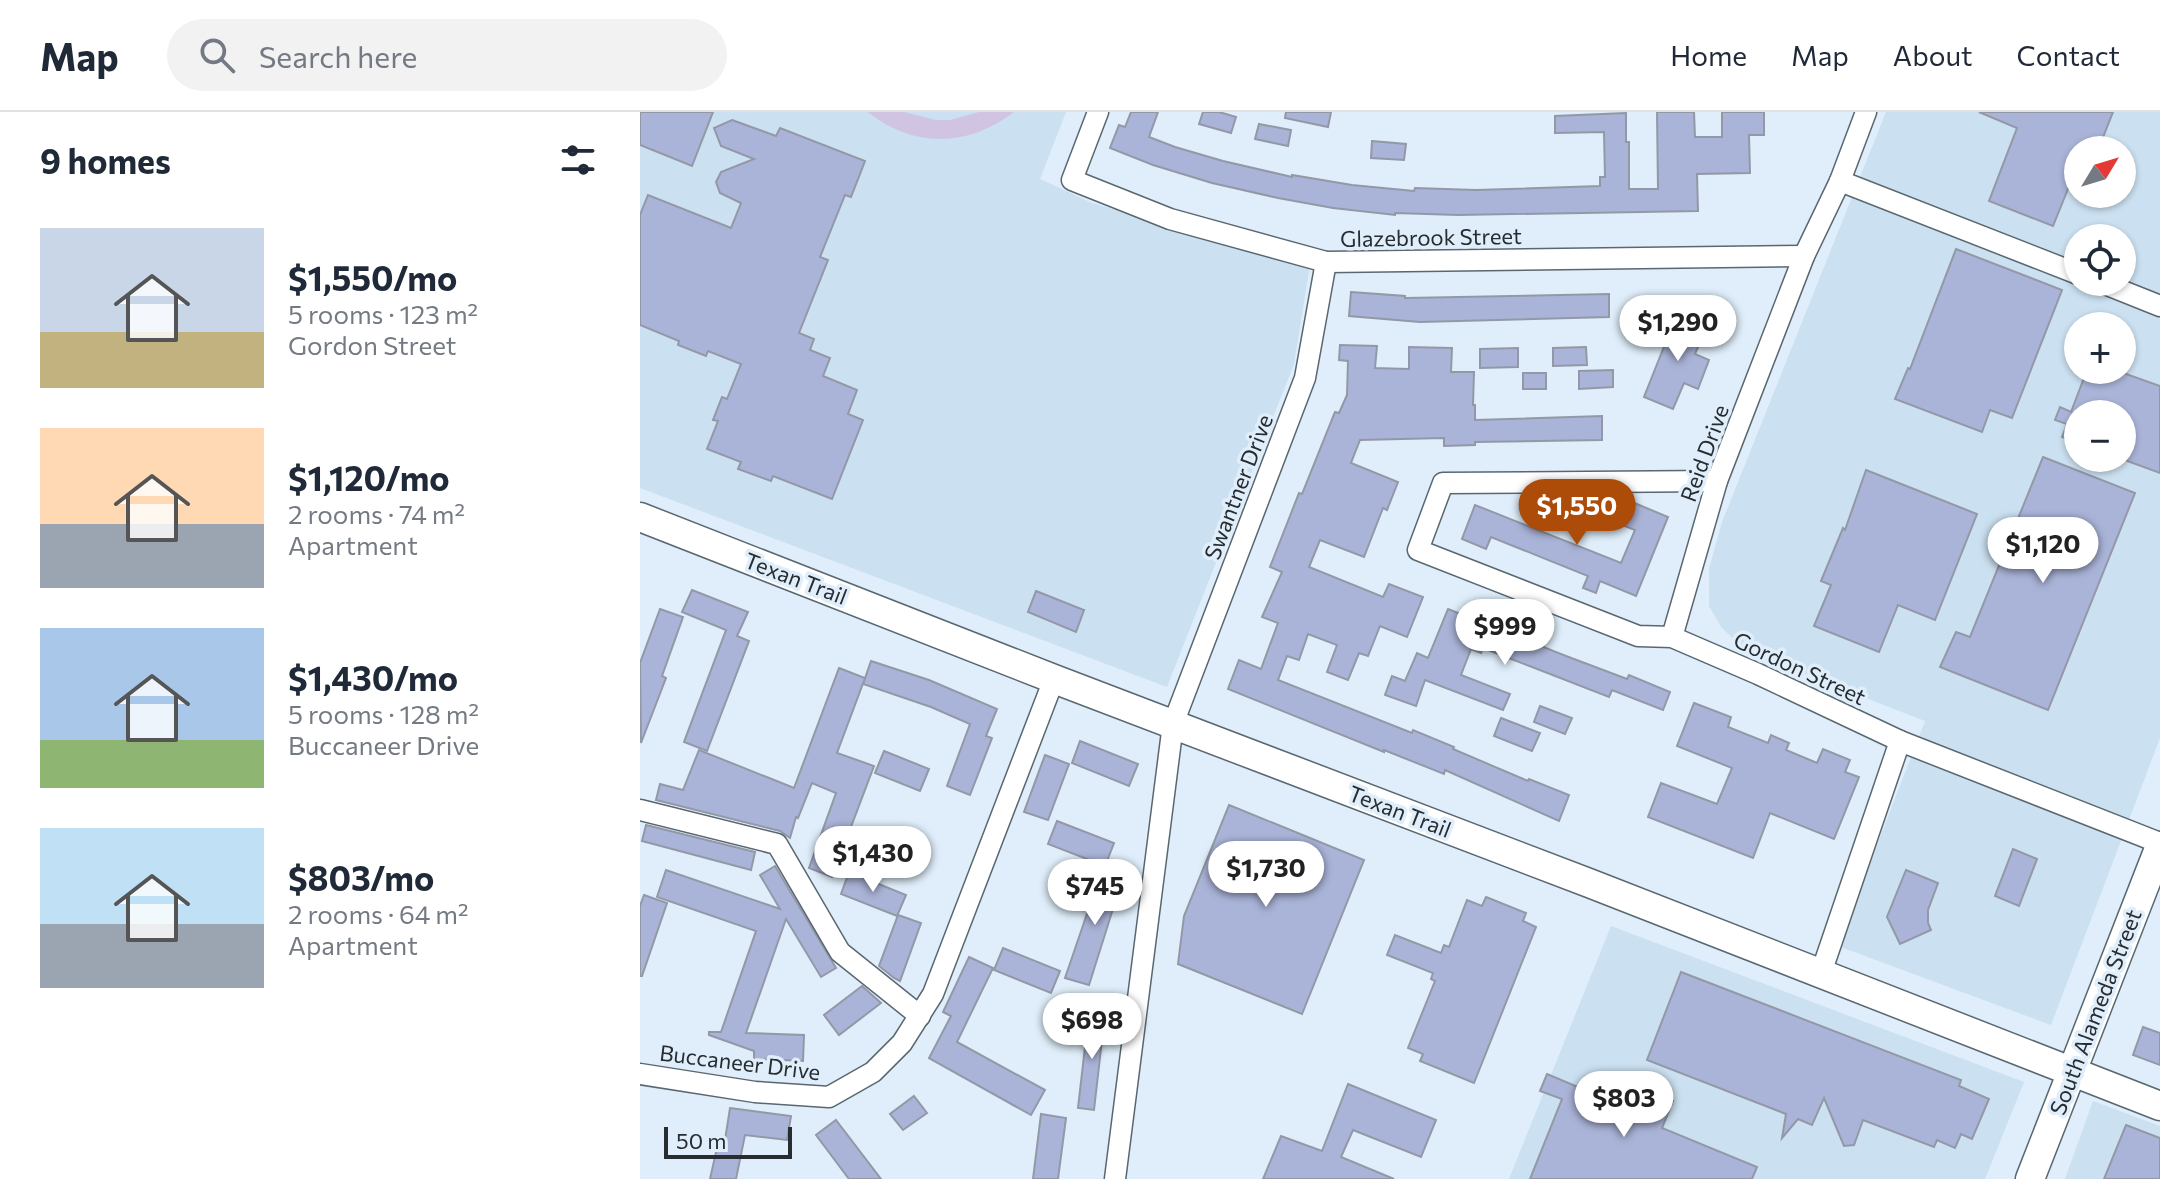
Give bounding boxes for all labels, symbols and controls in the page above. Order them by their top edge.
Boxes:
search box [167,19,727,91]
text: Map [40,32,119,79]
icon: search [195,33,239,77]
text: Search here [259,37,417,74]
text: Home [1670,38,1747,72]
text: Map [1791,38,1849,72]
text: About [1893,38,1973,72]
text: Contact [2017,38,2120,72]
north arrow [2064,136,2136,208]
map controls [2064,136,2136,472]
icon: filters [556,138,600,182]
text: 9 homes [40,139,171,181]
street label: Glazebrook Street [1340,222,1522,252]
button: locate [2064,224,2136,296]
text: $1,550/mo [288,256,457,298]
icon: home [104,260,200,356]
pin: $1,290 [1613,295,1743,363]
text: 5 rooms · 123 m² [288,298,478,329]
text: $1,290 [1637,305,1719,336]
button: + [2064,312,2136,384]
text: Gordon Street [288,329,456,360]
button: − [2064,400,2136,472]
street label: Reid Drive [1674,401,1734,505]
street label: Swantner Drive [1198,411,1278,563]
text: $1,120/mo [288,456,450,498]
icon: home [104,460,200,556]
pin: $1,550 [1512,479,1642,547]
text: $1,550 [1537,489,1617,520]
text: 2 rooms · 74 m² [288,498,465,529]
pin: $1,120 [1978,517,2108,585]
text: $1,120 [2006,527,2080,558]
text: Apartment [288,529,418,560]
street label: Texan Trail [741,546,851,610]
pin: $999 [1458,599,1552,667]
text: $999 [1473,609,1537,640]
street label: Gordon Street [1730,626,1870,710]
text: $1,430/mo [288,656,458,698]
icon: home [104,660,200,756]
text: 5 rooms · 128 m² [288,698,479,729]
text: Buccaneer Drive [288,729,479,760]
street label: Texan Trail [1345,779,1455,843]
pin: $1,430 [808,826,938,894]
text: $1,430 [832,836,914,867]
pin: $1,730 [1201,841,1331,909]
text: $1,730 [1226,851,1306,882]
text: $803/mo [288,856,434,898]
pin: $745 [1048,859,1142,927]
icon: home [104,860,200,956]
text: $745 [1066,869,1124,900]
text: 2 rooms · 64 m² [288,898,469,929]
street label: South Alameda Street [2043,905,2147,1119]
text: Apartment [288,929,418,960]
pin: $698 [1045,993,1139,1061]
text: $698 [1061,1003,1123,1034]
street label: Buccaneer Drive [658,1039,822,1085]
pin: $803 [1577,1071,1671,1139]
text: $803 [1592,1081,1656,1112]
scale bar [664,1123,792,1159]
text: 50 m [676,1127,726,1154]

